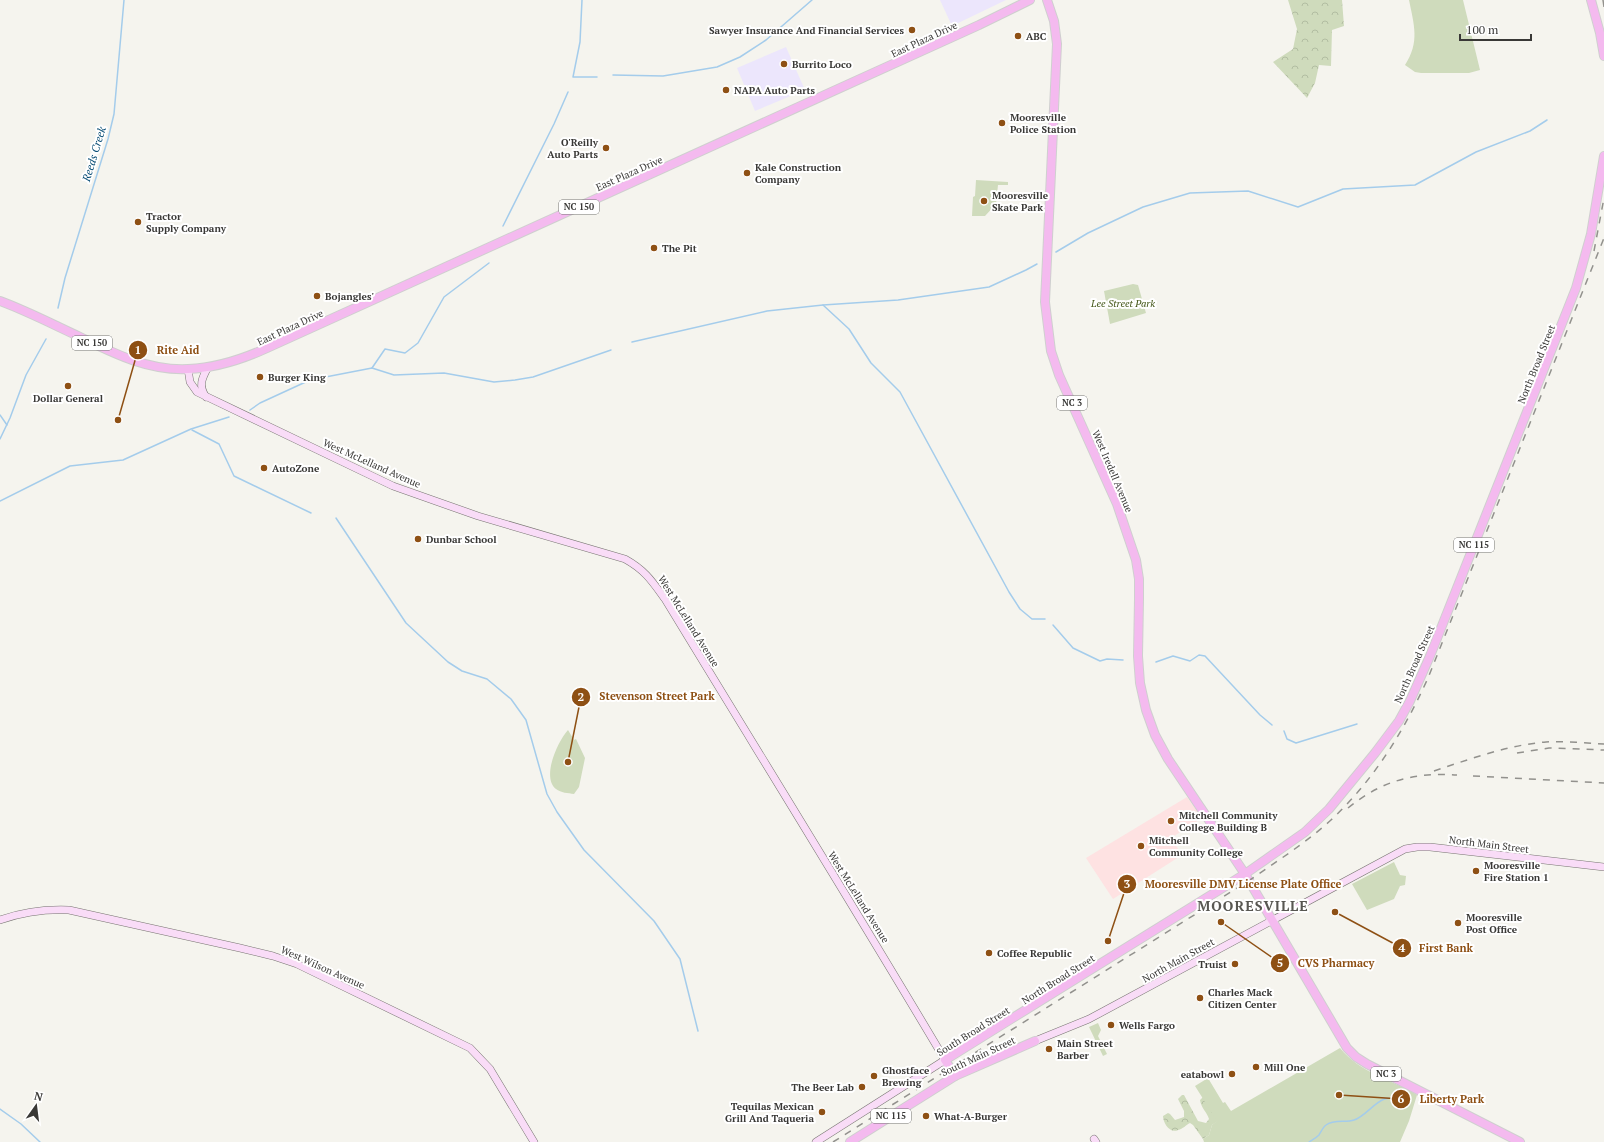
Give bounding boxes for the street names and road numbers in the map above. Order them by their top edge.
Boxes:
street label: East Plaza Drive [889,18,959,60]
street label: East Plaza Drive [594,153,665,194]
road number: NC 150 [559,200,599,214]
street label: East Plaza Drive [255,306,325,348]
street label: North Broad Street [1515,323,1558,406]
road number: NC 150 [72,336,112,350]
road number: NC 3 [1057,396,1087,410]
street label: West Iredell Avenue [1089,428,1136,514]
street label: West McLelland Avenue [321,436,423,491]
road number: NC 115 [1454,538,1494,552]
street label: West McLelland Avenue [655,573,722,669]
street label: North Broad Street [1391,623,1438,705]
street label: North Main Street [1448,833,1530,856]
street label: West McLelland Avenue [825,849,892,945]
street label: North Main Street [1140,935,1217,986]
street label: West Wilson Avenue [279,943,367,992]
street label: North Broad Street [1019,952,1098,1007]
street label: South Broad Street [934,1004,1013,1059]
street label: South Main Street [939,1033,1018,1079]
road number: NC 3 [1371,1067,1401,1081]
road number: NC 115 [871,1109,911,1123]

